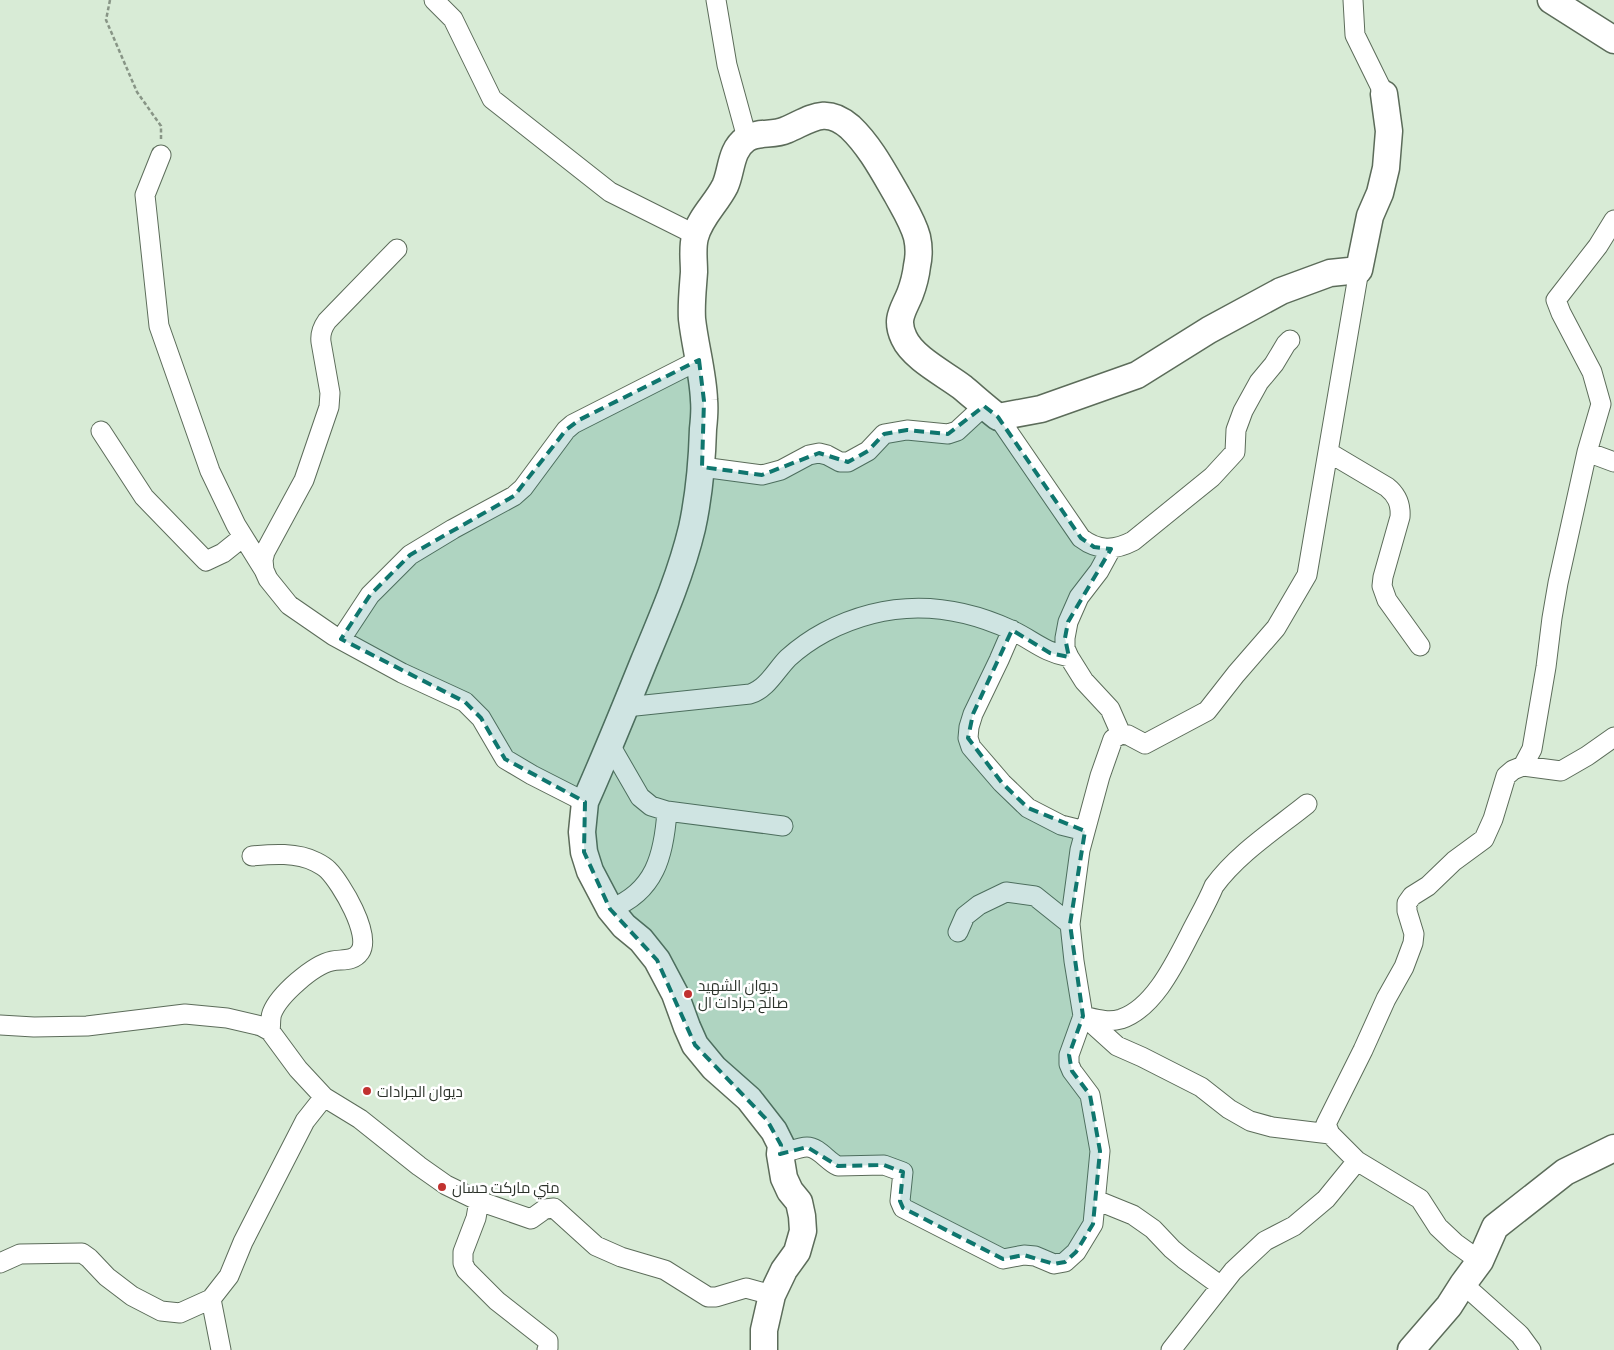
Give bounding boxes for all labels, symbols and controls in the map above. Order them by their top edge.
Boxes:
place label: ديوان الشهيد صالح جرادات ال [698,976,788,1014]
marker: ديوان الشهيد صالح جرادات ال [682,988,694,1000]
place label: ديوان الجرادات [377,1082,463,1102]
marker: ديوان الجرادات [361,1085,373,1097]
place label: مني ماركت حسان [452,1178,560,1200]
marker: مني ماركت حسان [436,1181,448,1193]

